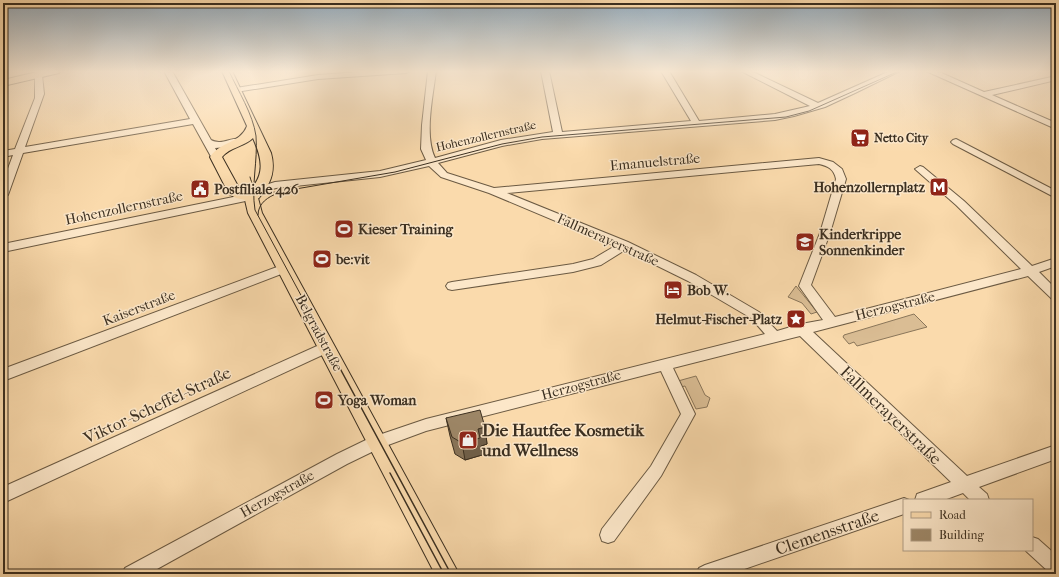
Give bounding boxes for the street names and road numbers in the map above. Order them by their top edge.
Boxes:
street label: Hohenzollernstraße [434,118,538,154]
street label: Emanuelstraße [609,150,701,174]
street label: Hohenzollernstraße [64,187,184,229]
street label: Fallmerayerstraße [554,210,662,270]
street label: Kaiserstraße [100,286,178,330]
street label: Herzogstraße [853,288,937,324]
street label: Belgradstraße [292,292,346,374]
street label: Viktor-Scheffel-Straße [79,362,234,448]
street label: Fallmerayerstraße [836,362,946,469]
street label: Herzogstraße [539,366,623,404]
street label: Herzogstraße [237,467,317,521]
street label: Clemensstraße [773,505,882,559]

